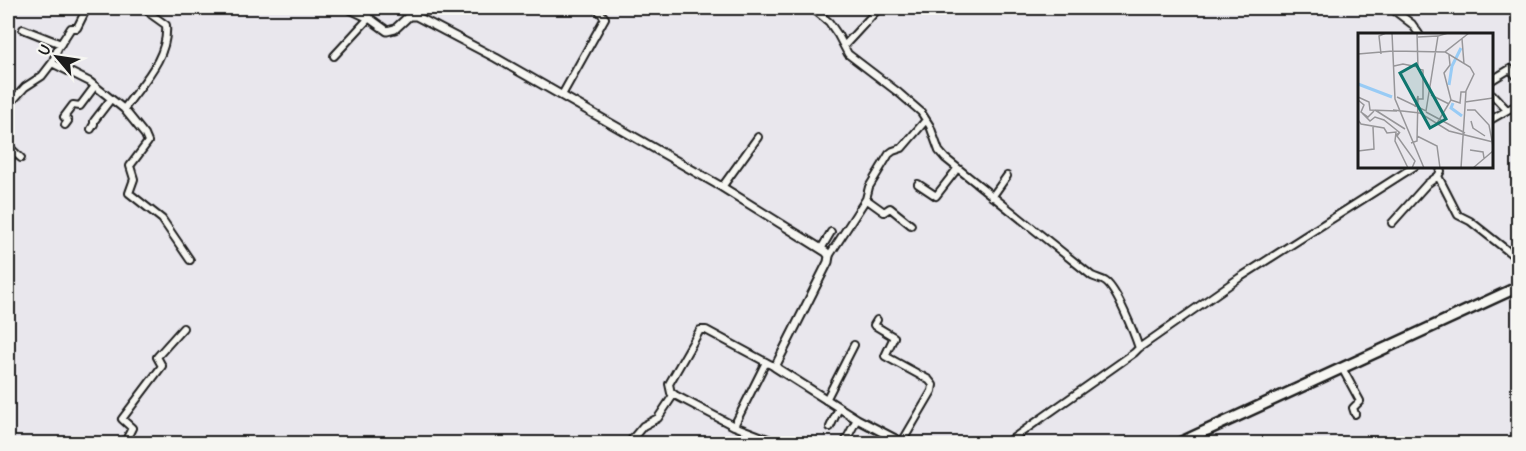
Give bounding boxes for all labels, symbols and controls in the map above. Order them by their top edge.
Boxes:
north arrow [27,27,87,87]
inset map [1358,33,1493,168]
text: U [32,40,56,59]

